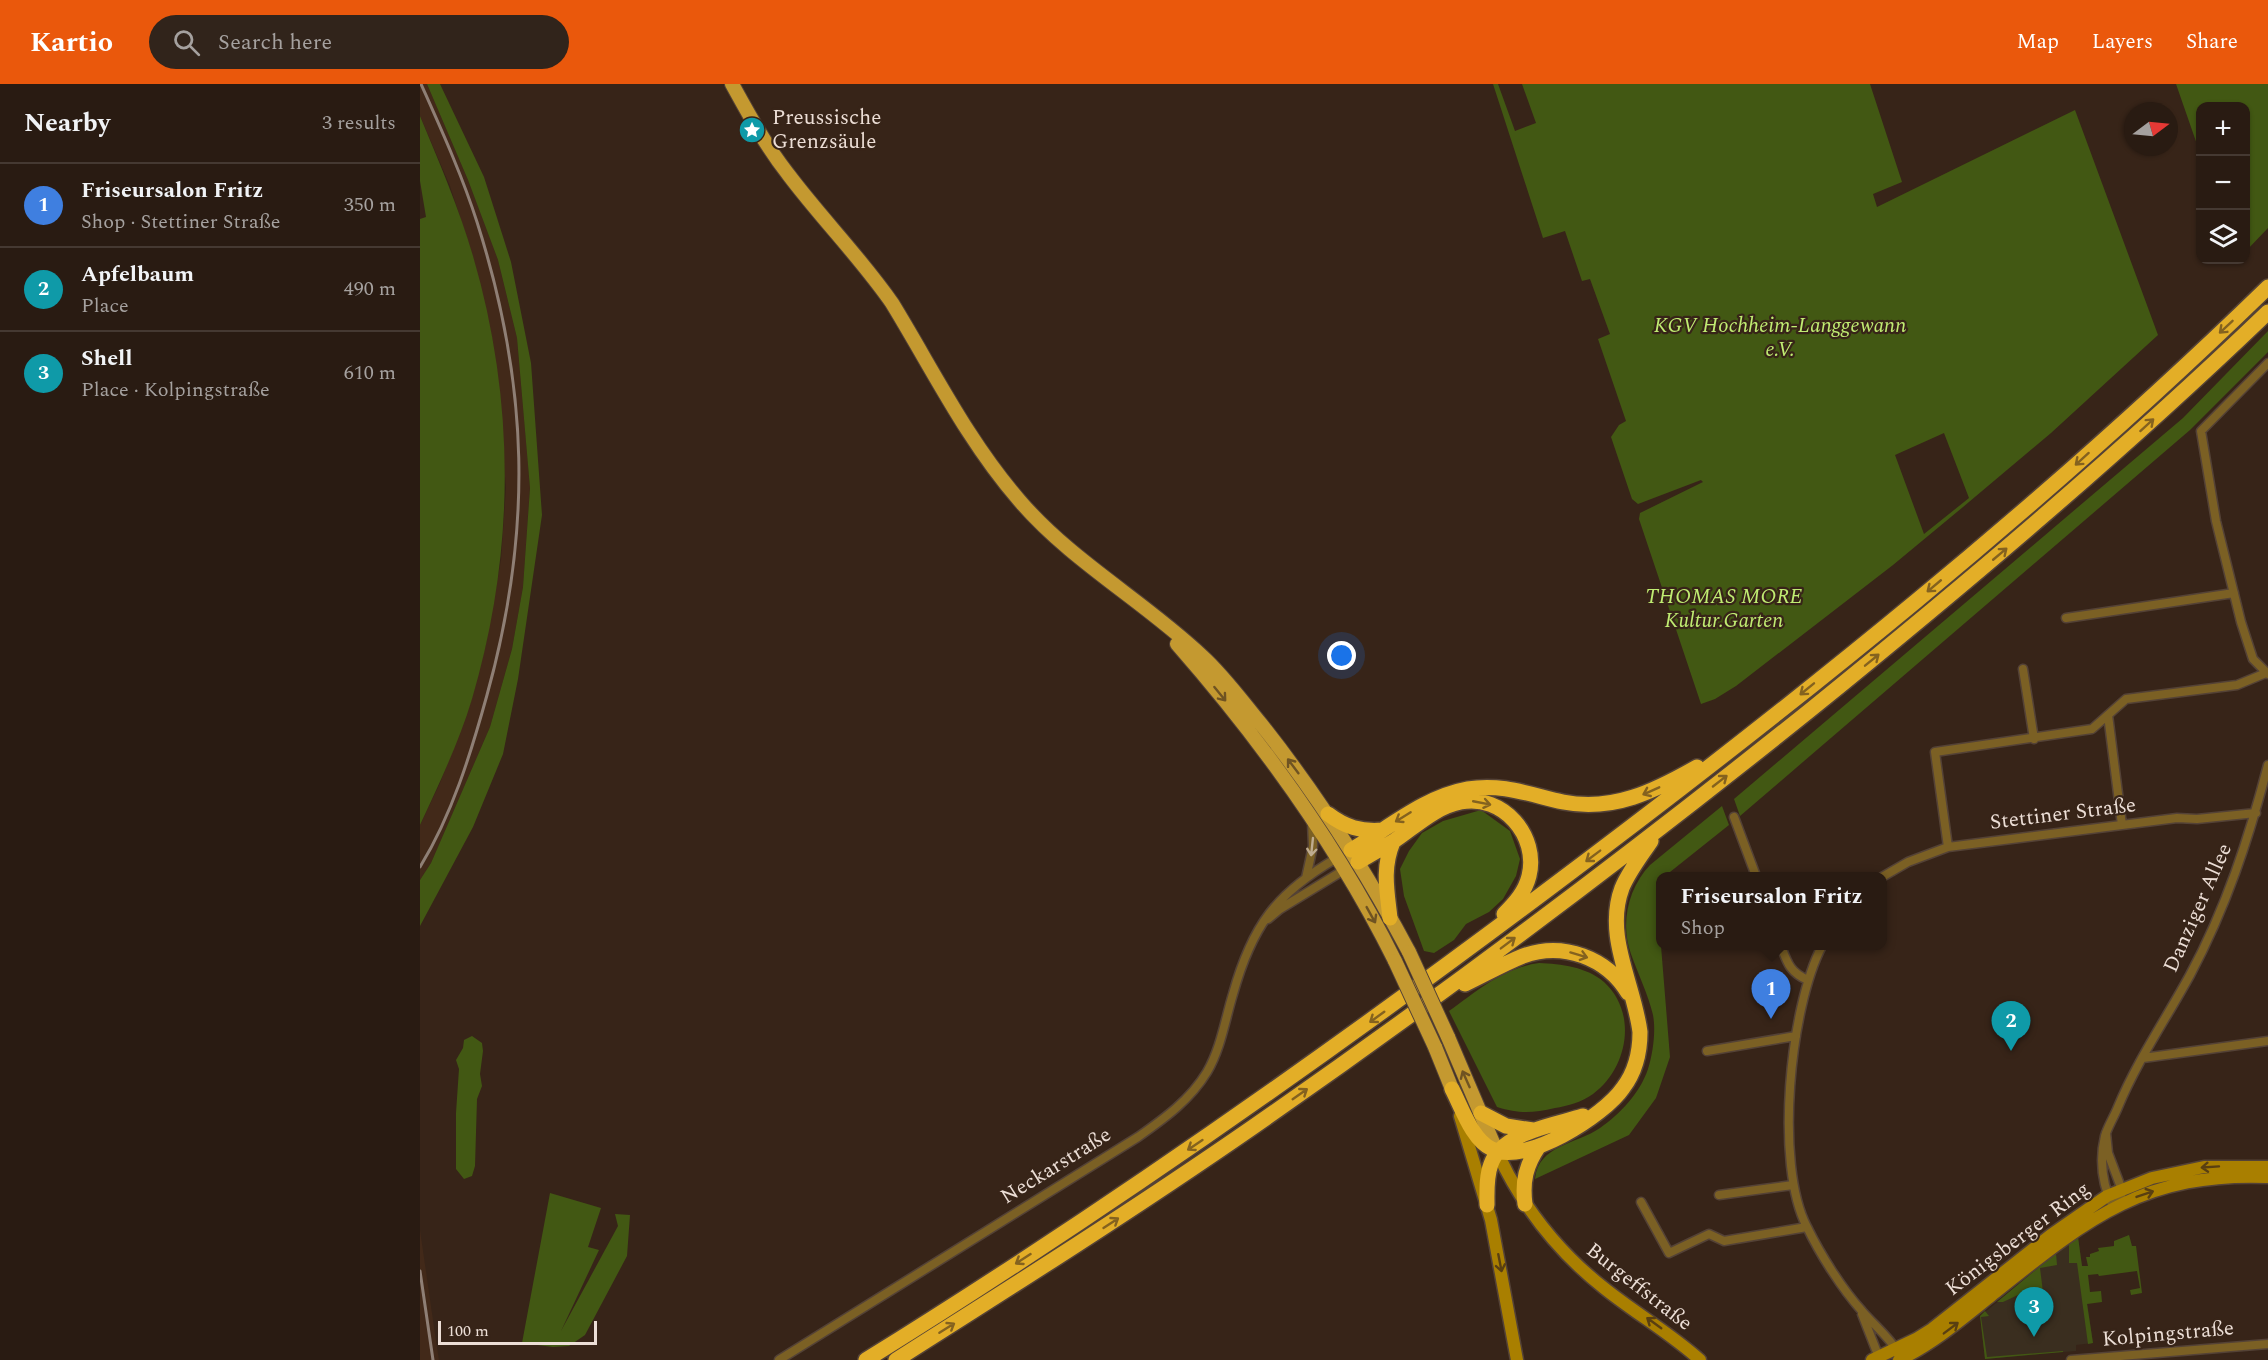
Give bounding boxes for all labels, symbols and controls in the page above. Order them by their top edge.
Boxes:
search box [149,15,569,69]
text: Kartio [30,21,113,64]
icon: search [170,26,203,59]
text: Search here [218,26,332,59]
text: Map [2017,26,2059,58]
text: Layers [2092,26,2153,58]
text: Share [2186,26,2238,58]
place label: Preussische Grenzsäule [772,102,882,158]
north arrow [2124,102,2178,156]
map controls [2196,102,2250,264]
button: + [2196,102,2250,156]
text: Nearby [24,103,110,143]
text: 3 results [322,108,396,138]
place icon: Preussische Grenzsäule [737,115,767,145]
button: − [2196,156,2250,210]
text: Friseursalon Fritz [81,174,263,207]
text: 1 [38,190,49,220]
text: 350 m [344,190,396,220]
text: Shop · Stettiner Straße [81,207,280,237]
button: layers [2196,210,2250,264]
text: Apfelbaum [81,258,194,291]
text: 2 [38,274,49,304]
text: 490 m [344,274,396,304]
text: Place [81,291,129,321]
park label: KGV Hochheim-Langgewann e.V. [1654,310,1906,366]
one-way arrow [2219,320,2234,334]
text: Shell [81,342,132,375]
text: 3 [38,358,49,388]
text: 610 m [344,358,396,388]
text: Place · Kolpingstraße [81,375,270,405]
one-way arrow [2140,418,2155,432]
one-way arrow [2075,452,2090,466]
one-way arrow [1992,547,2008,560]
one-way arrow [1927,579,1942,593]
park label: THOMAS MORE Kultur.Garten [1645,581,1803,637]
your location [1327,641,1356,670]
one-way arrow [1864,653,1880,666]
one-way arrow [1799,683,1815,696]
one-way arrow [1213,686,1227,701]
one-way arrow [1287,759,1299,775]
one-way arrow [1712,775,1728,788]
one-way arrow [1642,786,1660,797]
street label: Stettiner Straße [1988,789,2138,839]
one-way arrow [1471,798,1491,809]
one-way arrow [1395,812,1412,824]
one-way arrow [1306,837,1317,857]
street label: Danziger Allee [2155,838,2241,978]
one-way arrow [1585,850,1601,862]
popup [1656,872,1887,950]
text: Friseursalon Fritz [1680,880,1863,913]
one-way arrow [1366,905,1377,923]
text: Shop [1680,913,1725,943]
one-way arrow [1500,937,1516,950]
one-way arrow [1569,950,1588,961]
pin: 1 [1752,970,1790,1019]
pin: 2 [1992,1002,2030,1051]
one-way arrow [1370,1010,1386,1023]
one-way arrow [1460,1070,1471,1088]
one-way arrow [1292,1087,1308,1100]
street label: Neckarstraße [994,1119,1118,1213]
one-way arrow [1187,1139,1204,1151]
one-way arrow [2200,1162,2220,1173]
street label: Königsberger Ring [1939,1174,2097,1304]
one-way arrow [2135,1187,2154,1198]
one-way arrow [1102,1217,1119,1229]
street label: Burgeffstraße [1579,1235,1699,1339]
one-way arrow [1495,1252,1506,1272]
one-way arrow [1015,1254,1032,1266]
pin: 3 [2014,1288,2054,1337]
street label: Kolpingstraße [2101,1312,2235,1356]
one-way arrow [1647,1317,1663,1330]
scale bar [438,1318,597,1346]
text: 100 m [447,1319,489,1343]
one-way arrow [1943,1321,1959,1334]
one-way arrow [938,1322,955,1334]

